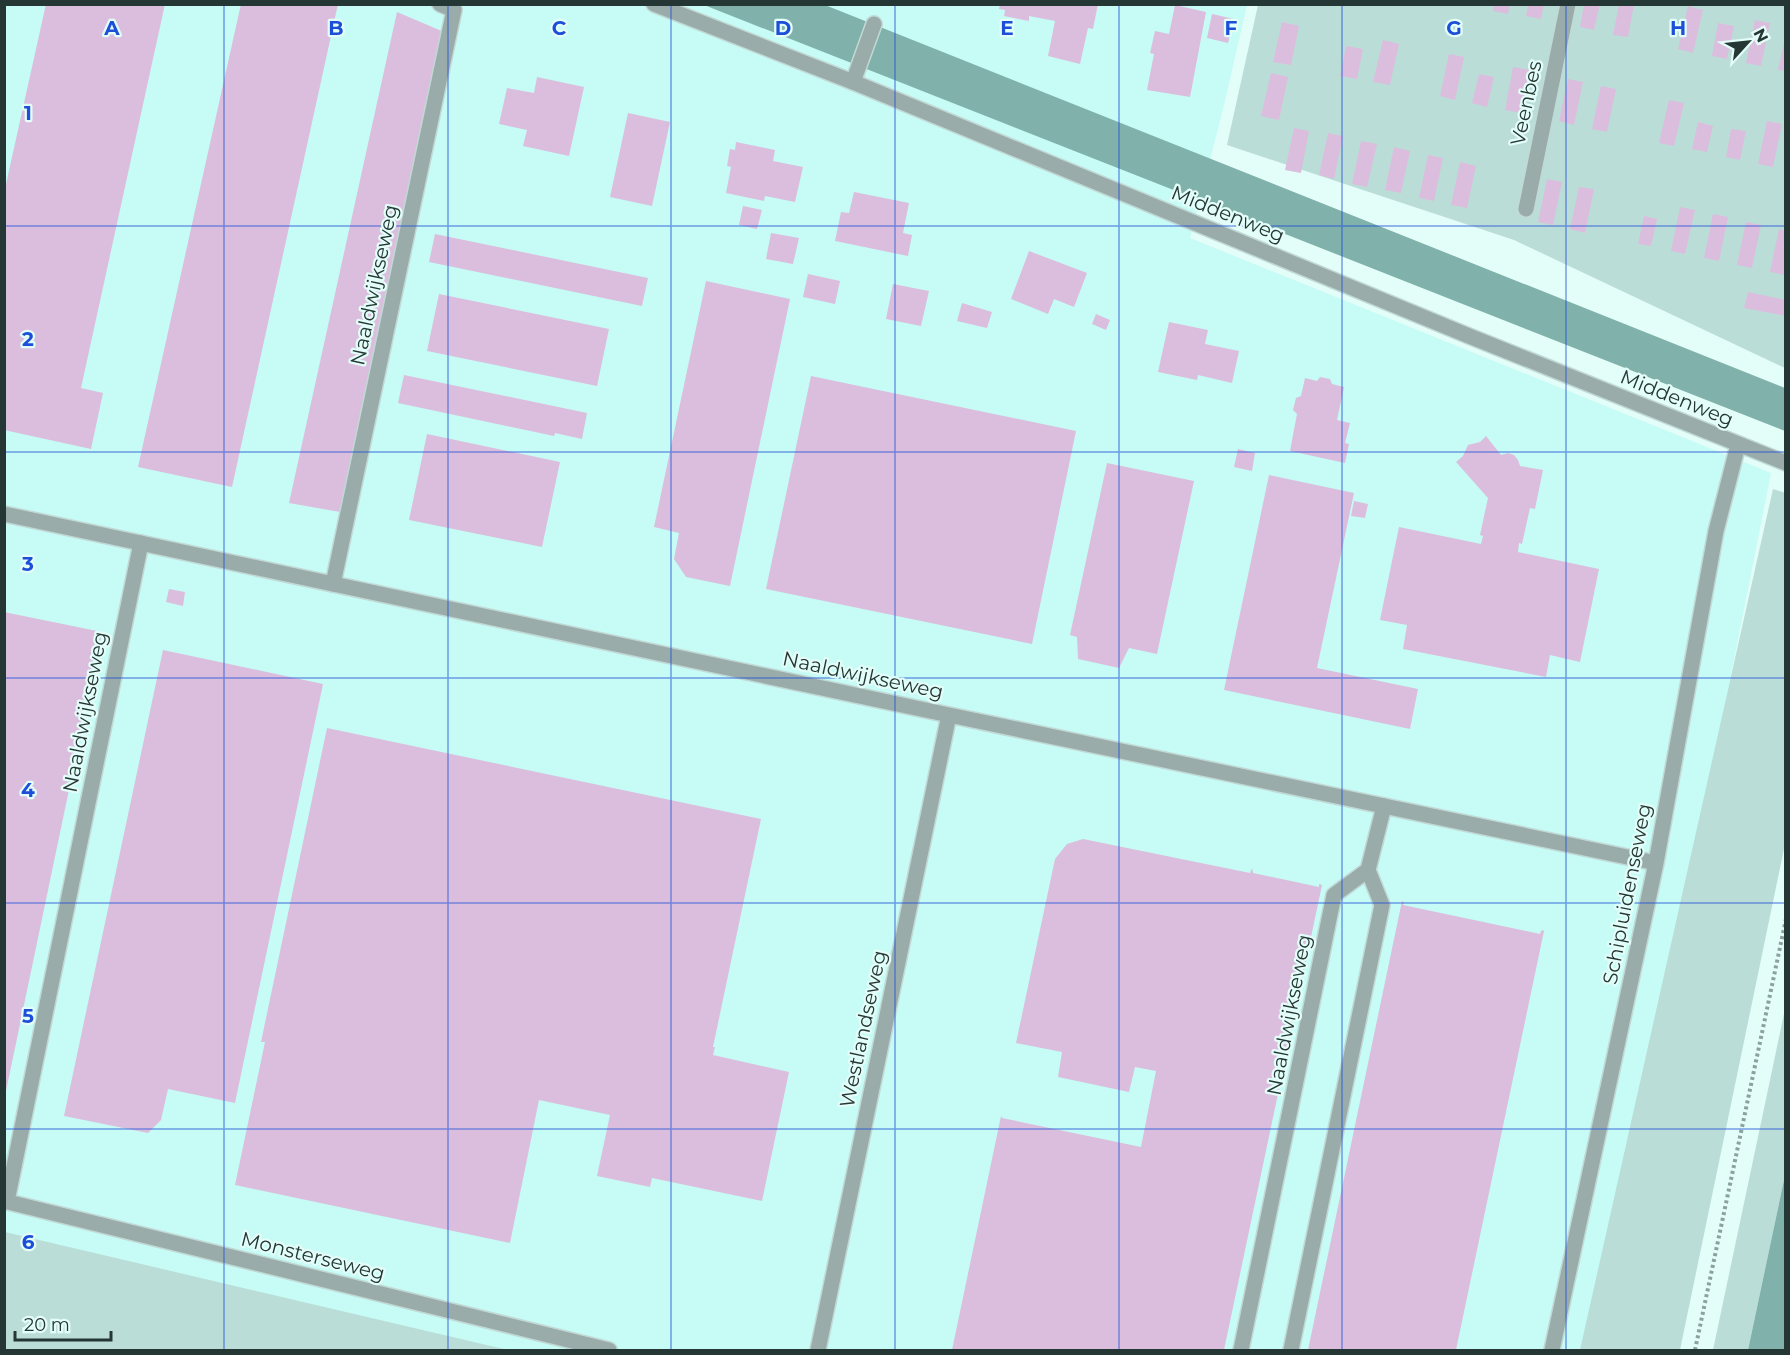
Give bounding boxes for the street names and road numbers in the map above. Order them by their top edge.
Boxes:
street label: Veenbes [1505,58,1547,148]
street label: Middenweg [1168,180,1288,248]
street label: Naaldwijkseweg [345,203,403,367]
street label: Middenweg [1617,364,1737,432]
street label: Naaldwijkseweg [58,629,112,795]
street label: Naaldwijkseweg [781,646,945,704]
street label: Schipluidenseweg [1598,801,1656,987]
street label: Naaldwijkseweg [1262,932,1316,1098]
street label: Westlandseweg [835,948,891,1110]
street label: Monsterseweg [239,1227,387,1285]

